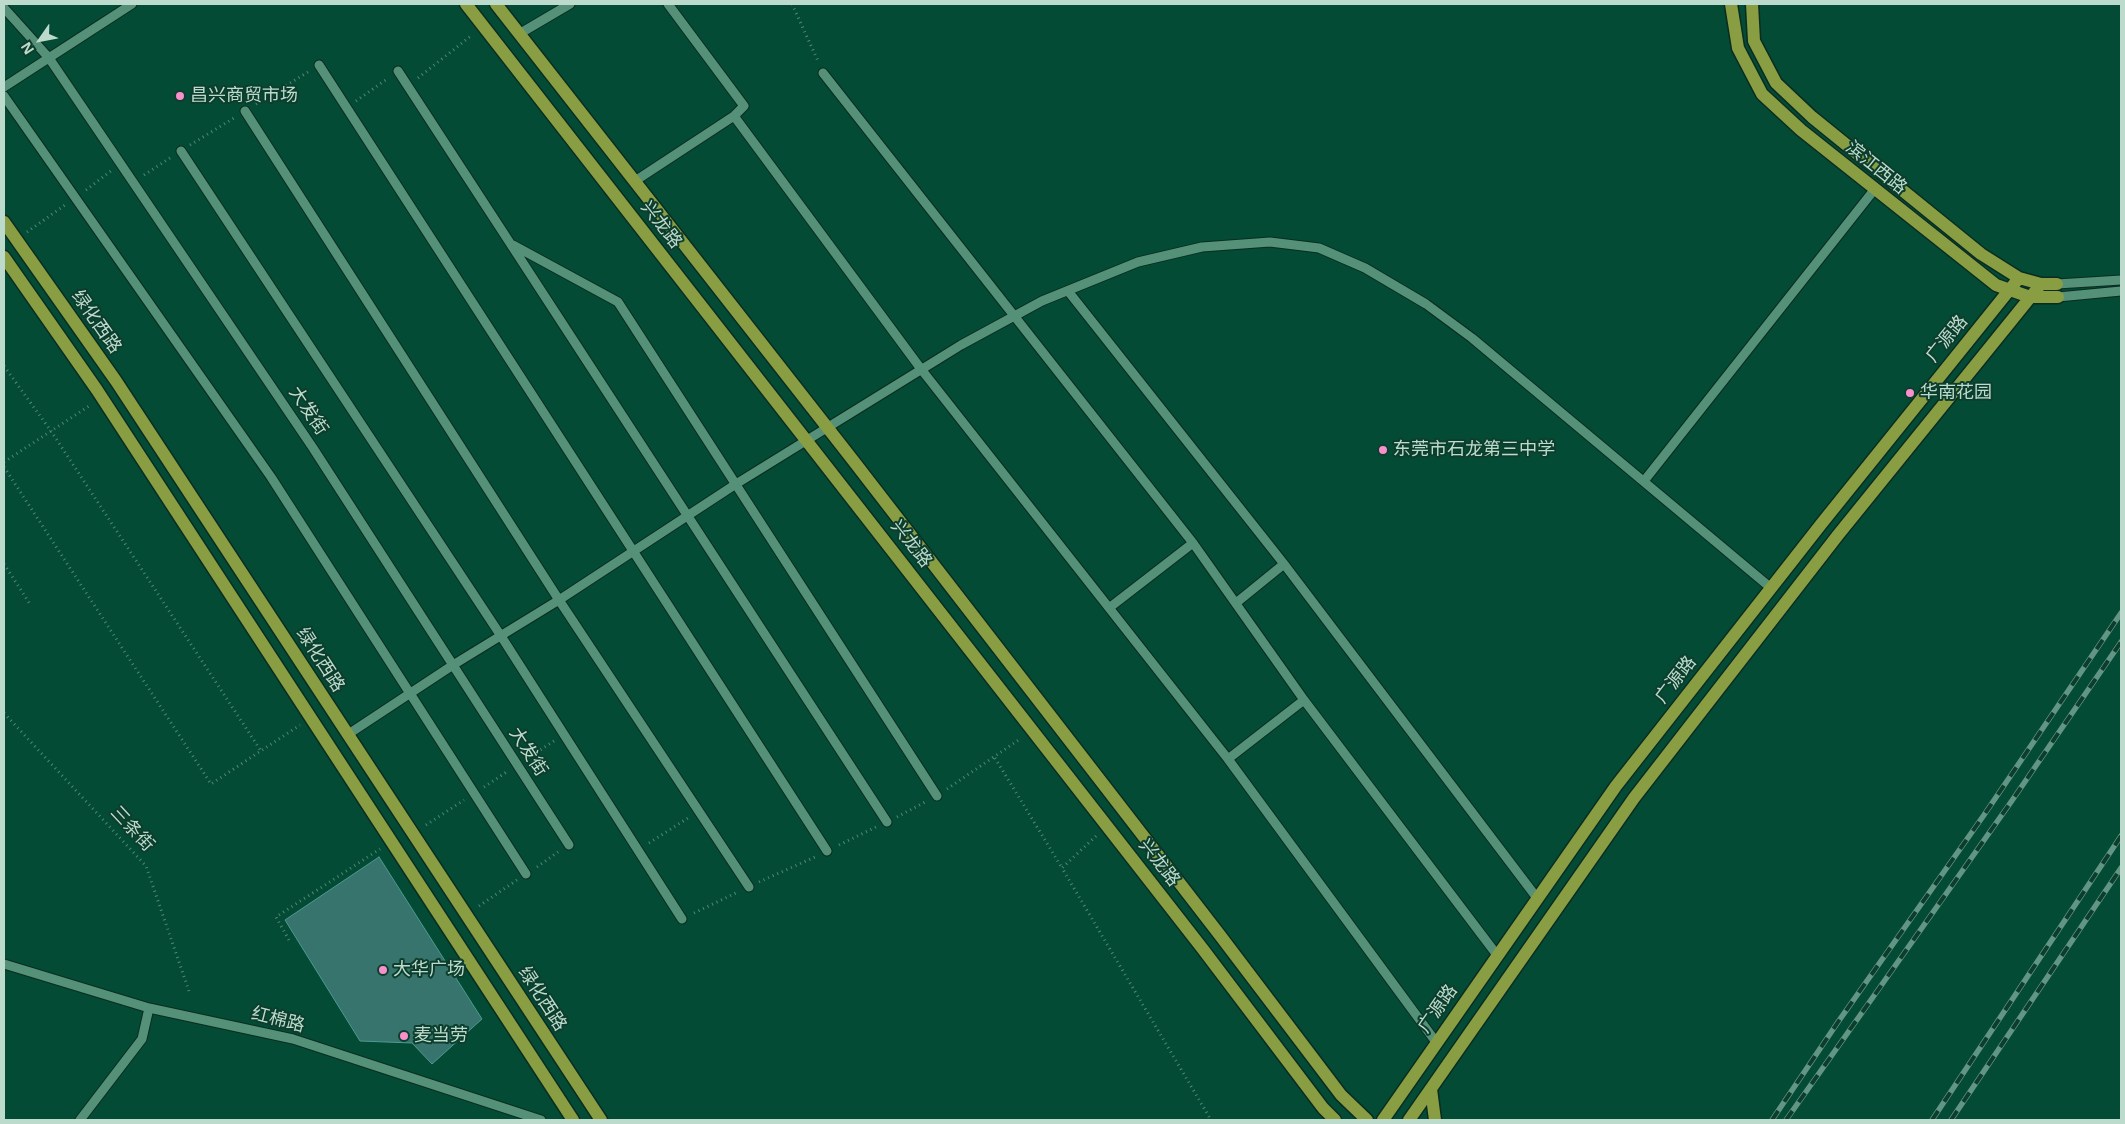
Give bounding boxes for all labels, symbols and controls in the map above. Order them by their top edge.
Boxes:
north arrow [15,15,65,65]
text: N [16,38,38,58]
place label: 昌兴商贸市场 [190,85,298,107]
marker: 昌兴商贸市场 [174,90,186,102]
street label: 滨江西路 [1841,137,1911,199]
street label: 兴龙路 [636,197,686,253]
street label: 绿化西路 [67,286,125,358]
street label: 广源路 [1922,311,1972,367]
place label: 华南花园 [1920,382,1992,404]
street label: 大发街 [284,383,332,439]
marker: 华南花园 [1904,387,1916,399]
place label: 东莞市石龙第三中学 [1393,439,1555,461]
marker: 东莞市石龙第三中学 [1377,444,1389,456]
street label: 兴龙路 [886,516,936,572]
street label: 绿化西路 [291,624,349,696]
street label: 广源路 [1651,652,1701,708]
street label: 大发街 [504,723,552,781]
street label: 三条街 [106,802,158,856]
street label: 兴龙路 [1134,835,1184,891]
place label: 大华广场 [393,959,465,981]
street label: 绿化西路 [513,963,571,1035]
marker: 大华广场 [377,964,389,976]
street label: 广源路 [1414,981,1462,1037]
street label: 红棉路 [249,1003,307,1037]
place label: 麦当劳 [414,1025,468,1047]
marker: 麦当劳 [398,1030,410,1042]

